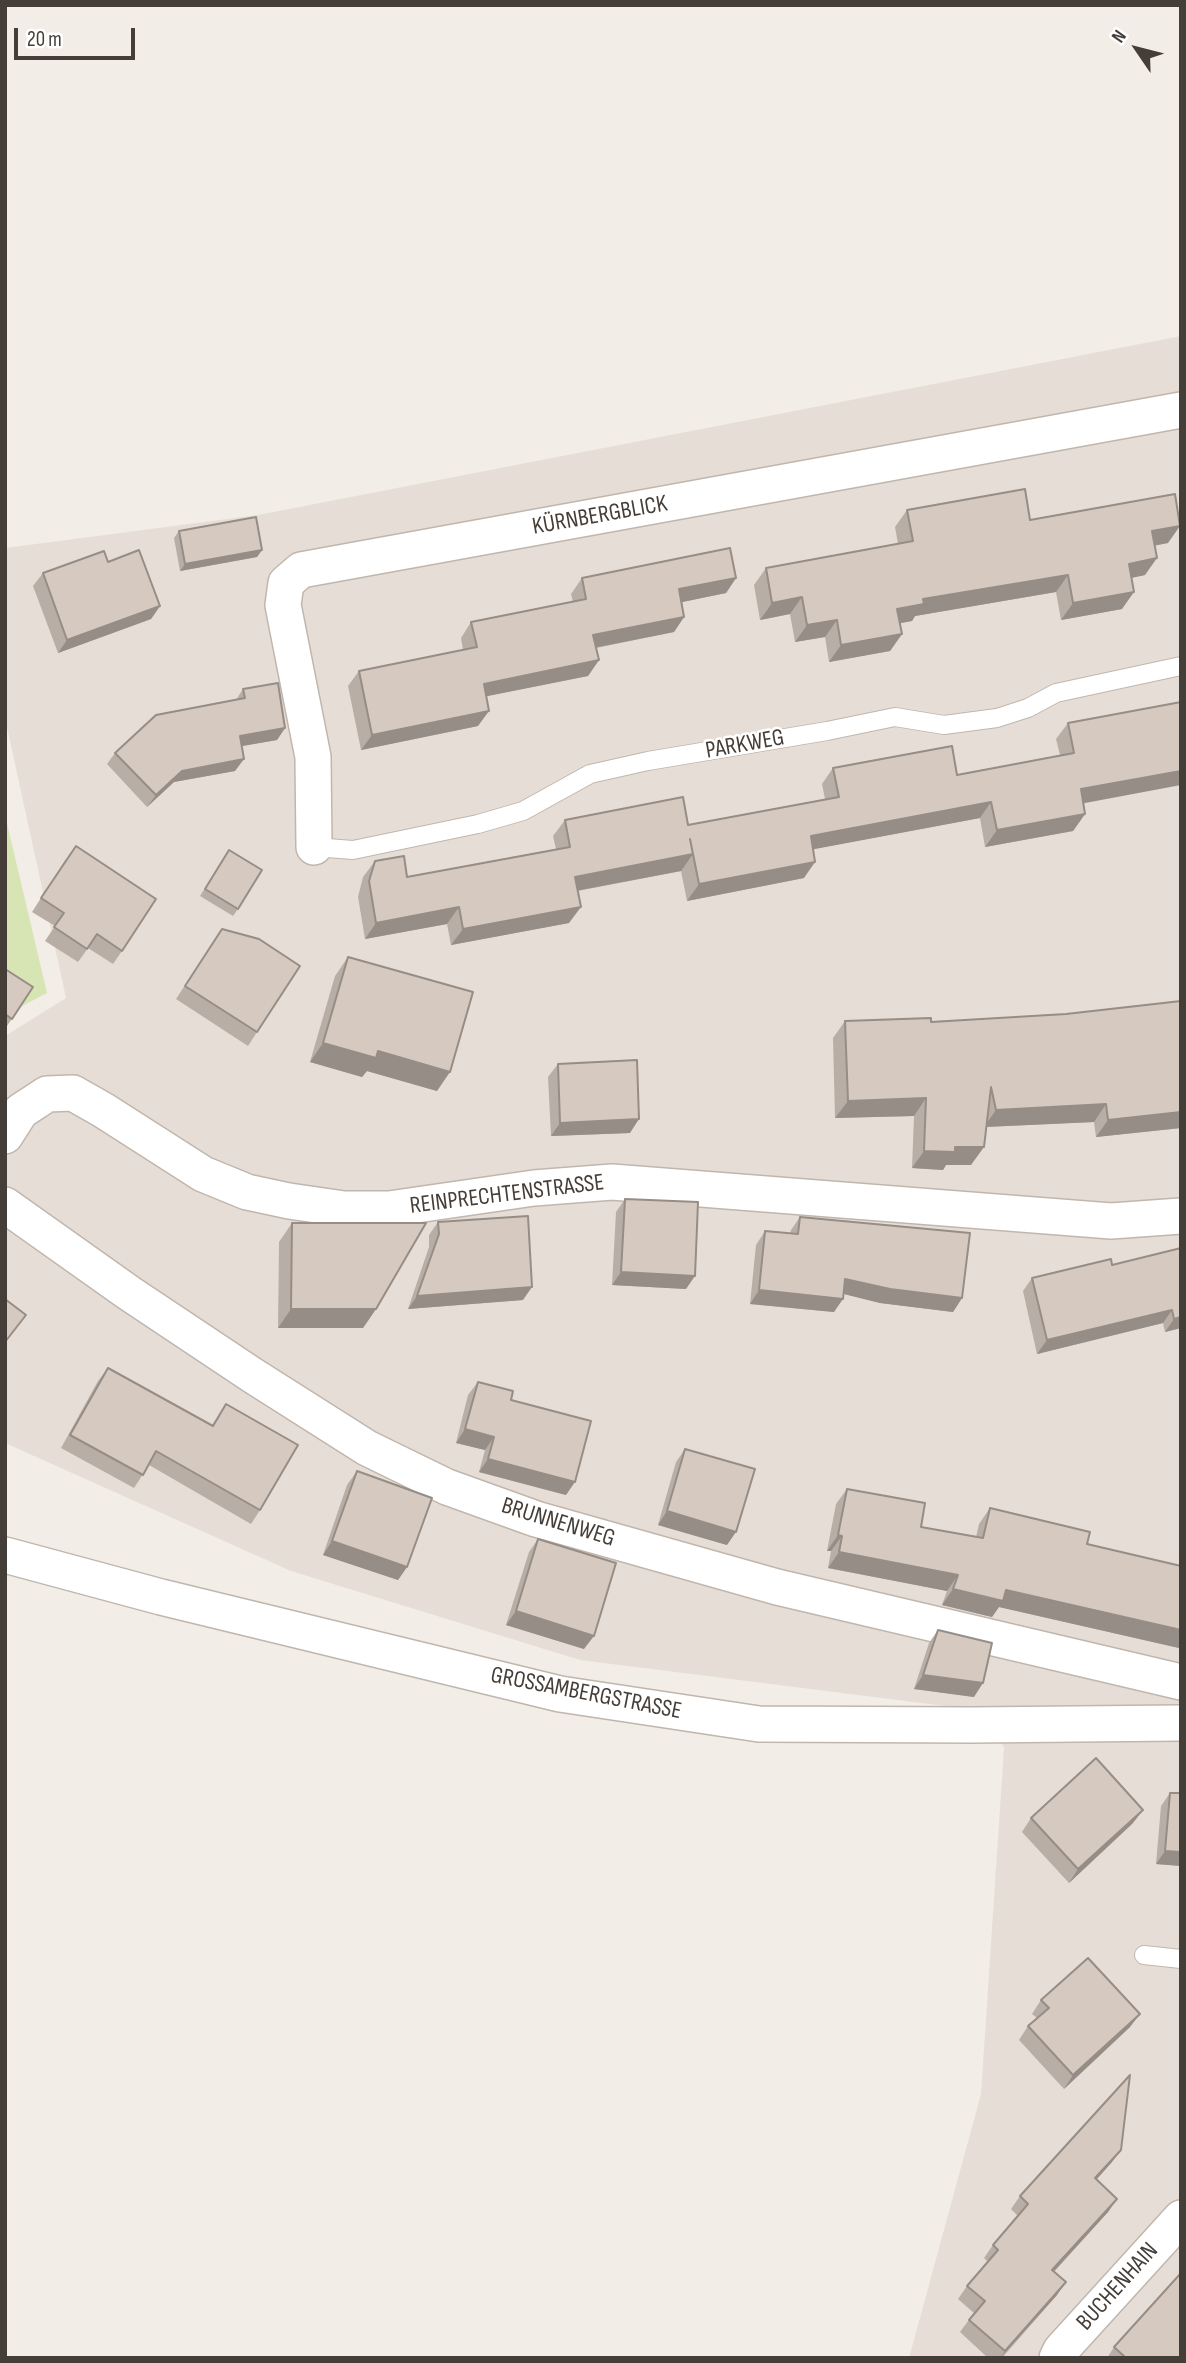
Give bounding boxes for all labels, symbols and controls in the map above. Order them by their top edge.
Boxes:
scale bar [18,14,138,58]
north arrow [1102,14,1172,84]
text: N [1107,26,1132,47]
text: 20 m [27,27,62,52]
street label: KÜRNBERGBLICK [530,490,670,542]
street label: PARKWEG [703,724,787,766]
street label: REINPRECHTENSTRASSE [408,1169,606,1221]
street label: BRUNNENWEG [498,1492,618,1554]
street label: GROSSAMBERGSTRASSE [488,1661,684,1727]
street label: BUCHENHAIN [1071,2237,1165,2337]

